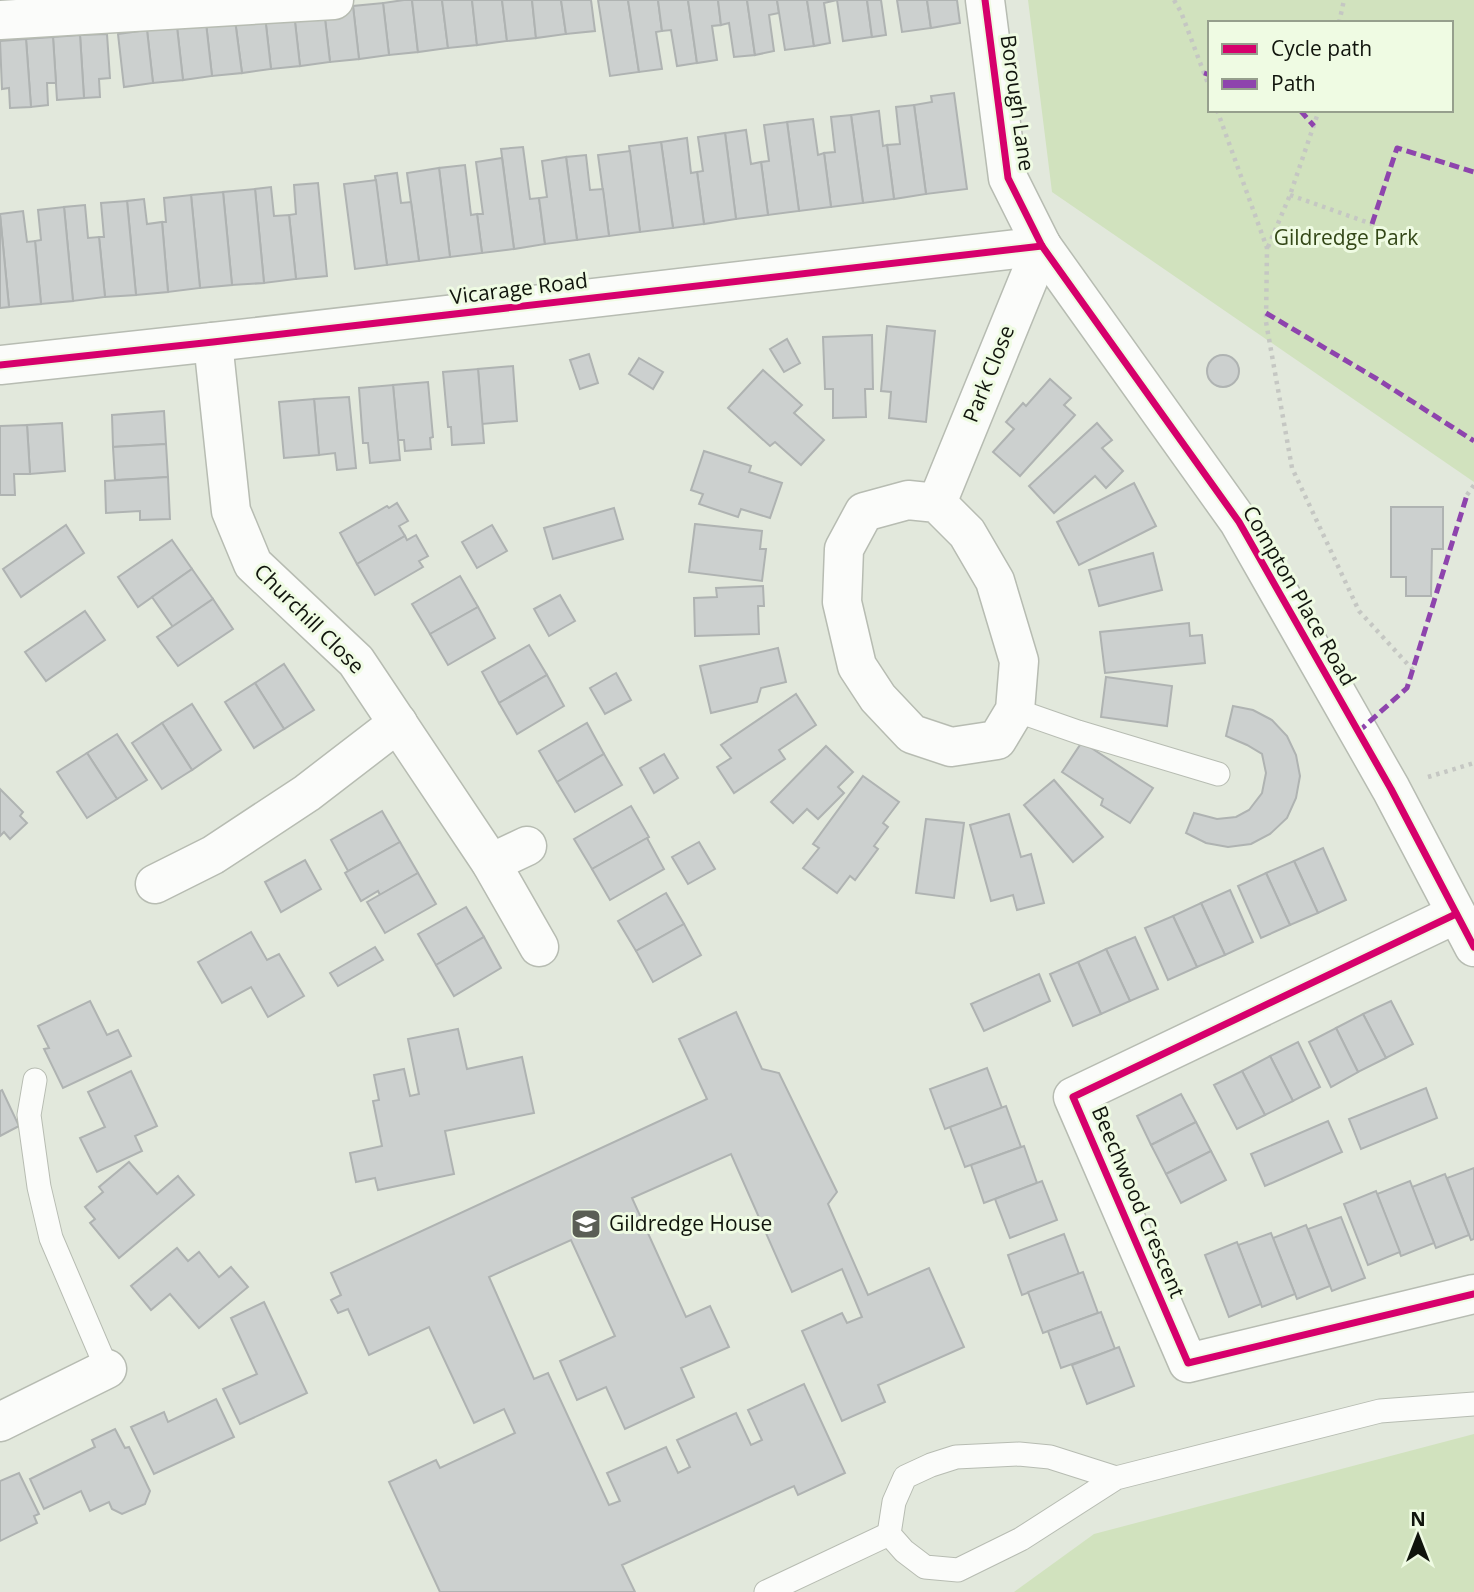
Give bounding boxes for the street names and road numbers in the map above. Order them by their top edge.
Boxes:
street label: Borough Lane [995,33,1041,173]
street label: Vicarage Road [448,266,589,310]
street label: Park Close [956,321,1020,426]
street label: Compton Place Road [1237,500,1363,691]
street label: Churchill Close [249,557,371,679]
street label: Beechwood Crescent [1086,1101,1192,1302]

